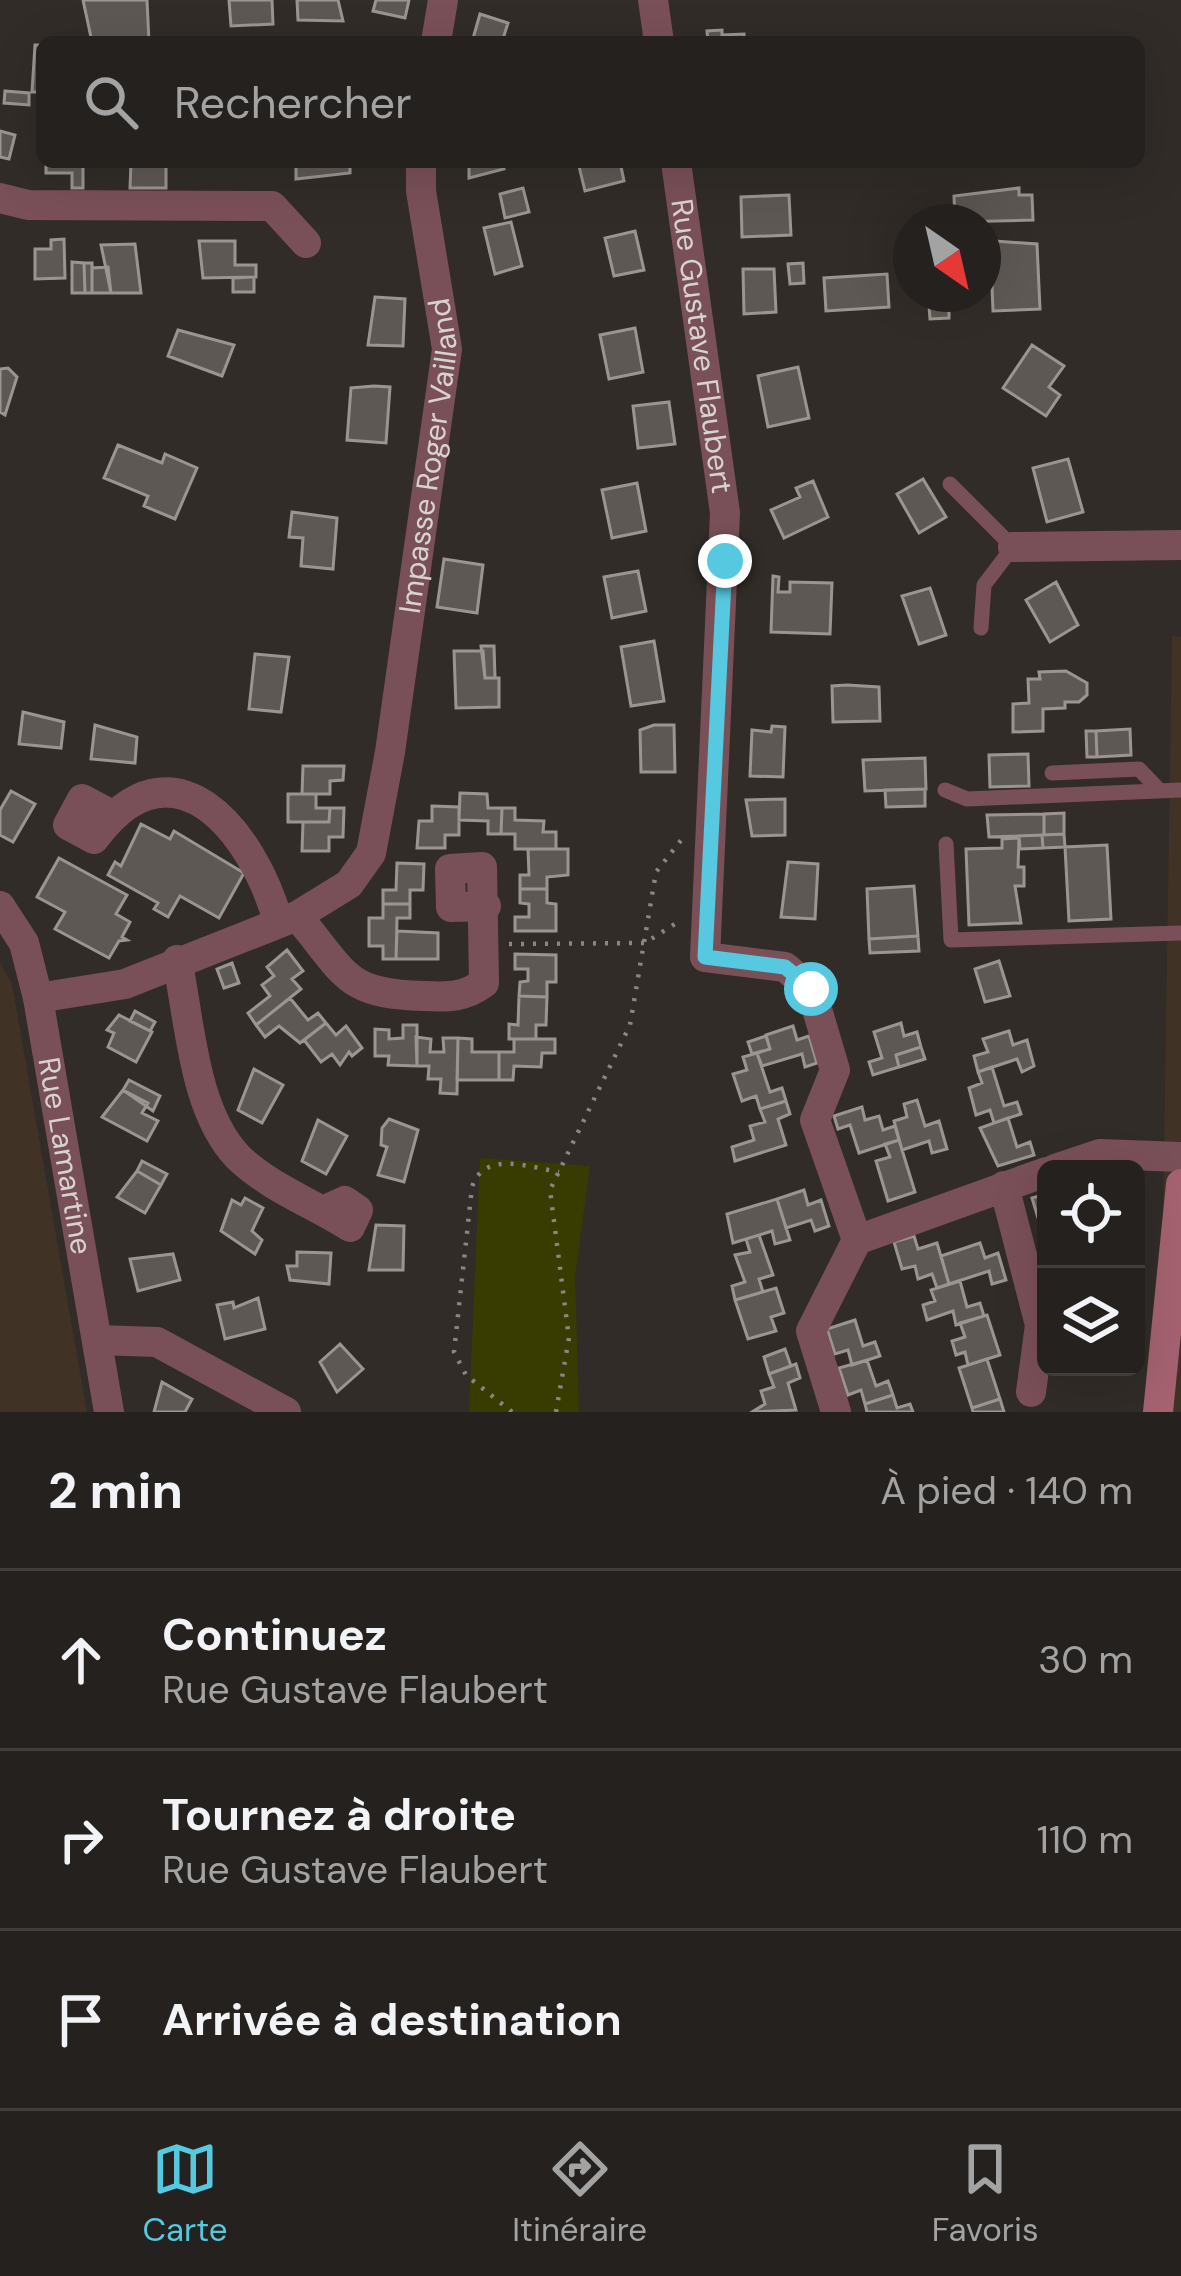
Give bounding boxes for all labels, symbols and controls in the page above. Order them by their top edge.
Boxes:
search box [36,36,1145,168]
icon: search [78,69,144,135]
text: Rechercher [174,73,412,132]
street label: Rue Gustave Flaubert [662,196,742,496]
north arrow [893,204,1001,312]
street label: Impasse Roger Vailland [390,295,466,616]
route end [698,534,752,588]
route start [784,962,838,1016]
street label: Rue Lamartine [29,1054,102,1257]
map controls [1037,1160,1145,1376]
button: locate [1037,1160,1145,1268]
button: layers [1037,1268,1145,1376]
text: 2 min [48,1457,183,1524]
text: À pied · 140 m [880,1465,1133,1516]
text: Continuez [162,1605,387,1664]
icon: ahead [48,1627,114,1693]
text: 30 m [1038,1634,1133,1685]
text: Rue Gustave Flaubert [162,1664,548,1715]
text: Tournez à droite [162,1785,516,1844]
icon: right [48,1807,114,1873]
text: 110 m [1037,1814,1133,1865]
text: Rue Gustave Flaubert [162,1844,548,1895]
icon: arrive [48,1987,114,2053]
text: Arrivée à destination [162,1990,622,2049]
tab: Carte [142,2136,227,2251]
tab: Itinéraire [512,2136,647,2251]
tab: Favoris [932,2136,1039,2251]

